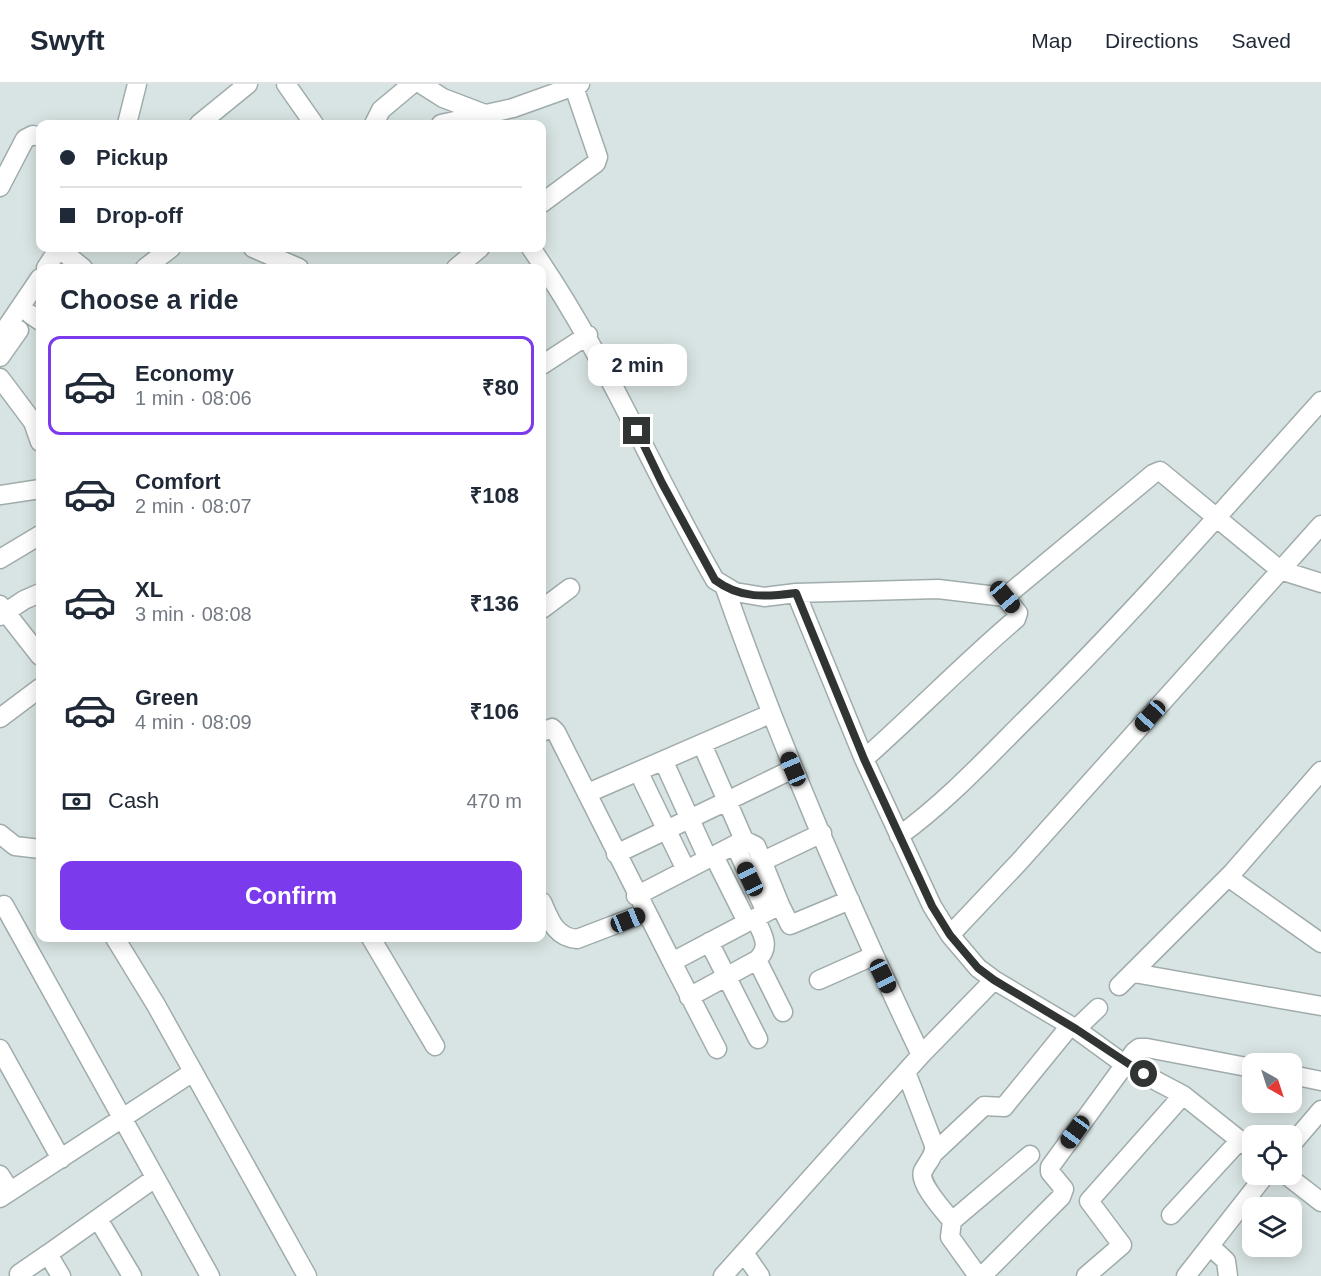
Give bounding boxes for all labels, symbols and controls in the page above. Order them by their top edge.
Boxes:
text: Swyft [30,25,105,56]
text: Map [1031,29,1072,52]
text: Directions [1105,29,1198,52]
text: Saved [1231,29,1291,52]
text: Pickup [96,145,168,170]
text: Drop-off [96,203,183,228]
text: Choose a ride [60,285,239,315]
callout: 2 min [588,344,686,386]
text: 2 min [611,354,664,376]
icon: car [63,359,117,413]
text: Economy [135,361,234,386]
text: ₹80 [482,375,519,400]
text: 1 min · 08:06 [135,387,252,409]
route end [623,417,650,444]
icon: car [63,467,117,521]
text: Comfort [135,469,221,494]
text: ₹108 [470,483,519,508]
text: 2 min · 08:07 [135,495,252,517]
icon: car [63,575,117,629]
text: XL [135,577,163,602]
car [987,577,1023,617]
text: ₹136 [470,591,519,616]
text: 3 min · 08:08 [135,603,252,625]
icon: car [63,683,117,737]
text: Green [135,685,199,710]
car [1131,697,1169,735]
text: ₹106 [470,699,519,724]
text: 4 min · 08:09 [135,711,252,733]
car [778,749,808,789]
icon: cash [60,785,93,818]
text: Cash [108,788,159,813]
text: 470 m [466,790,522,812]
car [734,859,766,899]
button: Confirm [60,861,522,930]
car [608,905,648,935]
car [867,956,899,996]
north arrow [1242,1053,1302,1113]
map controls [1242,1053,1302,1257]
route start [1130,1060,1157,1087]
car [1057,1112,1093,1152]
button: locate [1242,1125,1302,1185]
button: layers [1242,1197,1302,1257]

